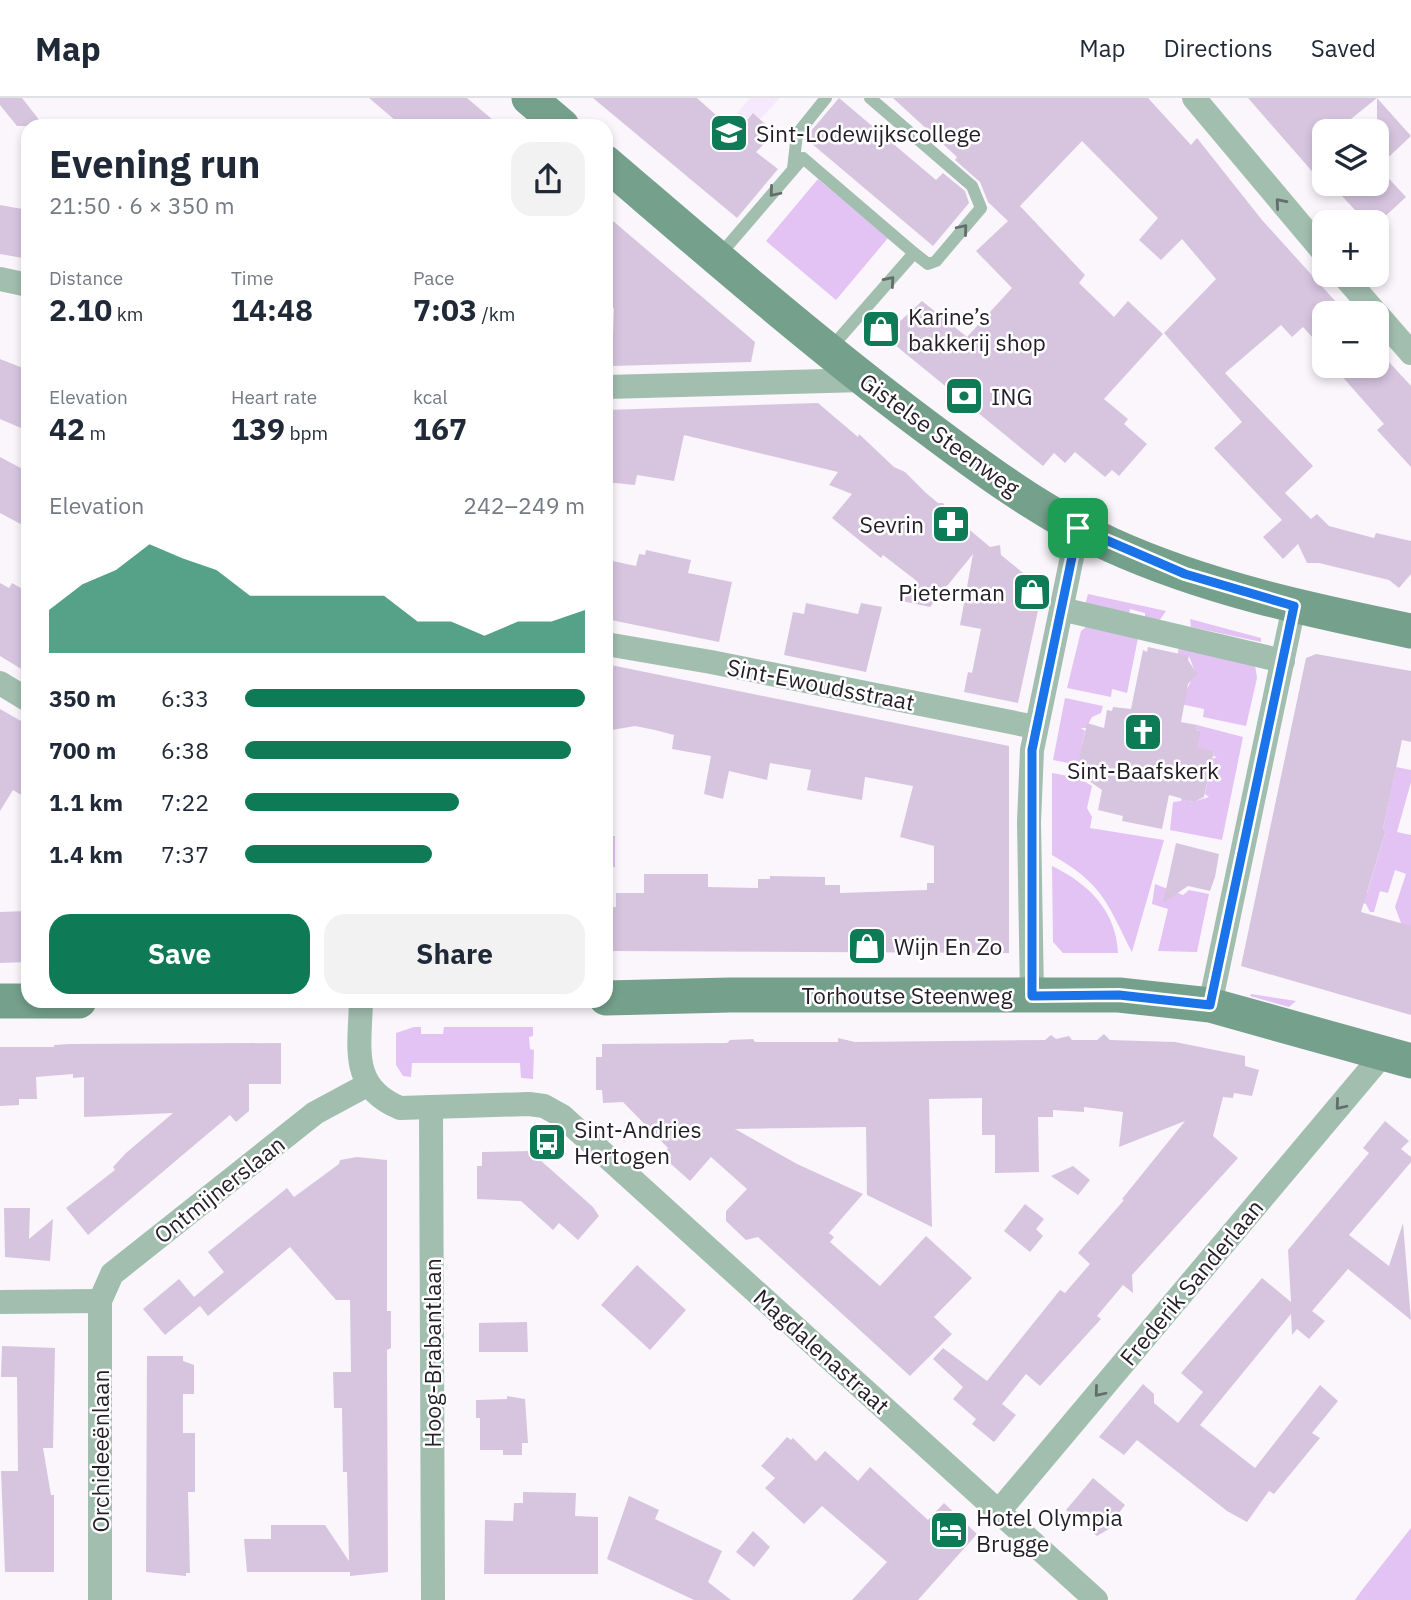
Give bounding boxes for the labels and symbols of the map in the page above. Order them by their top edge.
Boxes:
school or university icon: Sint-Lodewijkscollege [708,112,750,154]
place label: Sint-Lodewijkscollege [756,118,981,148]
one-way arrow [770,183,782,196]
one-way arrow [1276,198,1288,211]
one-way arrow [955,225,967,238]
one-way arrow [881,276,894,289]
place label: Karine’s bakkerij shop [908,301,1046,357]
shop icon: Karine’s bakkerij shop [860,308,902,350]
street label: Gistelse Steenweg [854,366,1026,502]
bank icon: ING [943,375,985,417]
place label: ING [991,381,1032,411]
pin [1048,498,1108,558]
pharmacy icon: Sevrin [930,503,972,545]
place label: Sevrin [860,509,924,539]
shop icon: Pieterman [1011,571,1053,613]
place label: Pieterman [898,577,1005,607]
street label: Sint-Ewoudsstraat [725,651,917,717]
church icon: Sint-Baafskerk [1122,711,1164,753]
place label: Sint-Baafskerk [1067,755,1219,785]
shop icon: Wijn En Zo [846,925,888,967]
place label: Wijn En Zo [894,931,1003,961]
street label: Torhoutse Steenweg [801,980,1013,1010]
one-way arrow [1336,1097,1348,1110]
place label: Sint-Andries Hertogen [574,1114,702,1170]
bus stop icon: Sint-Andries Hertogen [526,1121,568,1163]
street label: Ontmijnerslaan [147,1128,291,1250]
street label: Frederik Sanderlaan [1113,1193,1269,1371]
street label: Hoog-Brabantlaan [417,1258,447,1448]
street label: Magdalenastraat [748,1282,896,1420]
street label: Orchideeënlaan [85,1369,115,1533]
one-way arrow [1095,1383,1107,1396]
place label: Hotel Olympia Brugge [976,1502,1123,1558]
hotel icon: Hotel Olympia Brugge [928,1509,970,1551]

